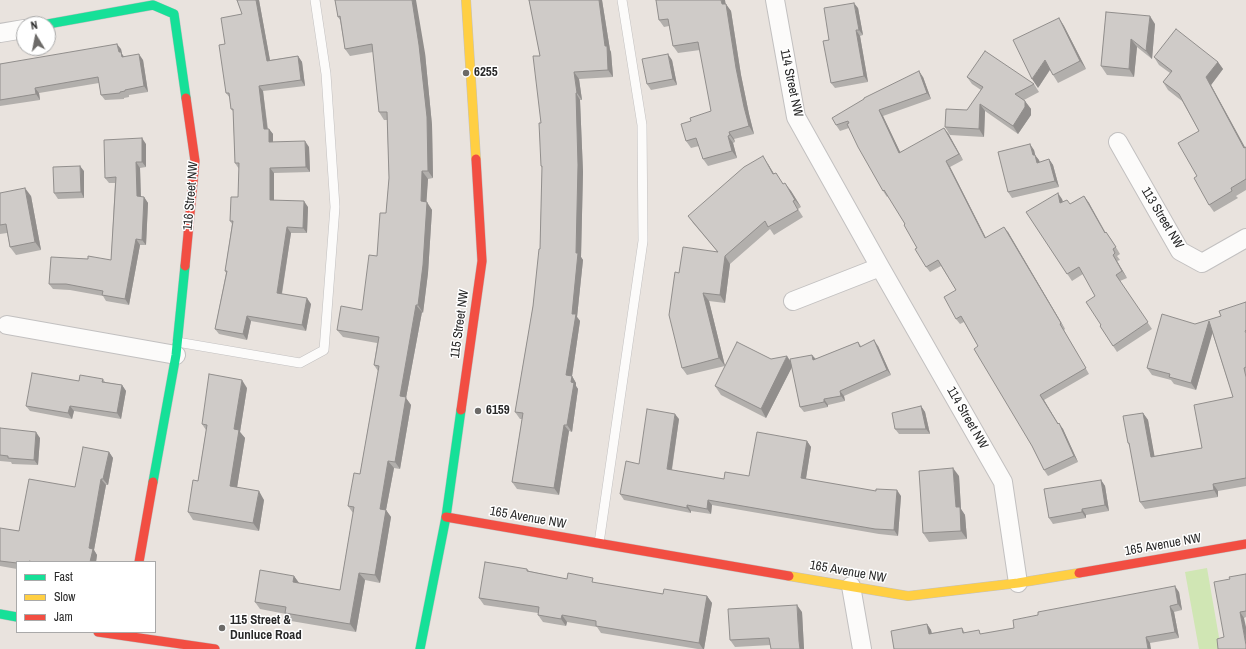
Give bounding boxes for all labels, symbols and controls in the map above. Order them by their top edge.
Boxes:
north arrow [16,16,56,56]
text: N [30,18,39,33]
street label: 114 Street NW [776,48,806,118]
place label: 6255 [474,65,498,81]
marker: 6255 [461,68,471,78]
street label: 116 Street NW [180,161,202,231]
street label: 113 Street NW [1138,184,1186,252]
street label: 115 Street NW [447,289,473,359]
street label: 114 Street NW [943,384,991,452]
place label: 6159 [486,403,510,419]
marker: 6159 [473,406,483,416]
street label: 165 Avenue NW [489,504,567,532]
street label: 165 Avenue NW [1124,531,1202,559]
street label: 165 Avenue NW [809,558,887,586]
legend [16,561,156,633]
text: Fast [54,569,73,585]
text: Slow [54,589,75,605]
text: Jam [54,609,73,625]
place label: 115 Street & Dunluce Road [230,613,302,644]
marker: 115 Street & Dunluce Road [217,623,227,633]

